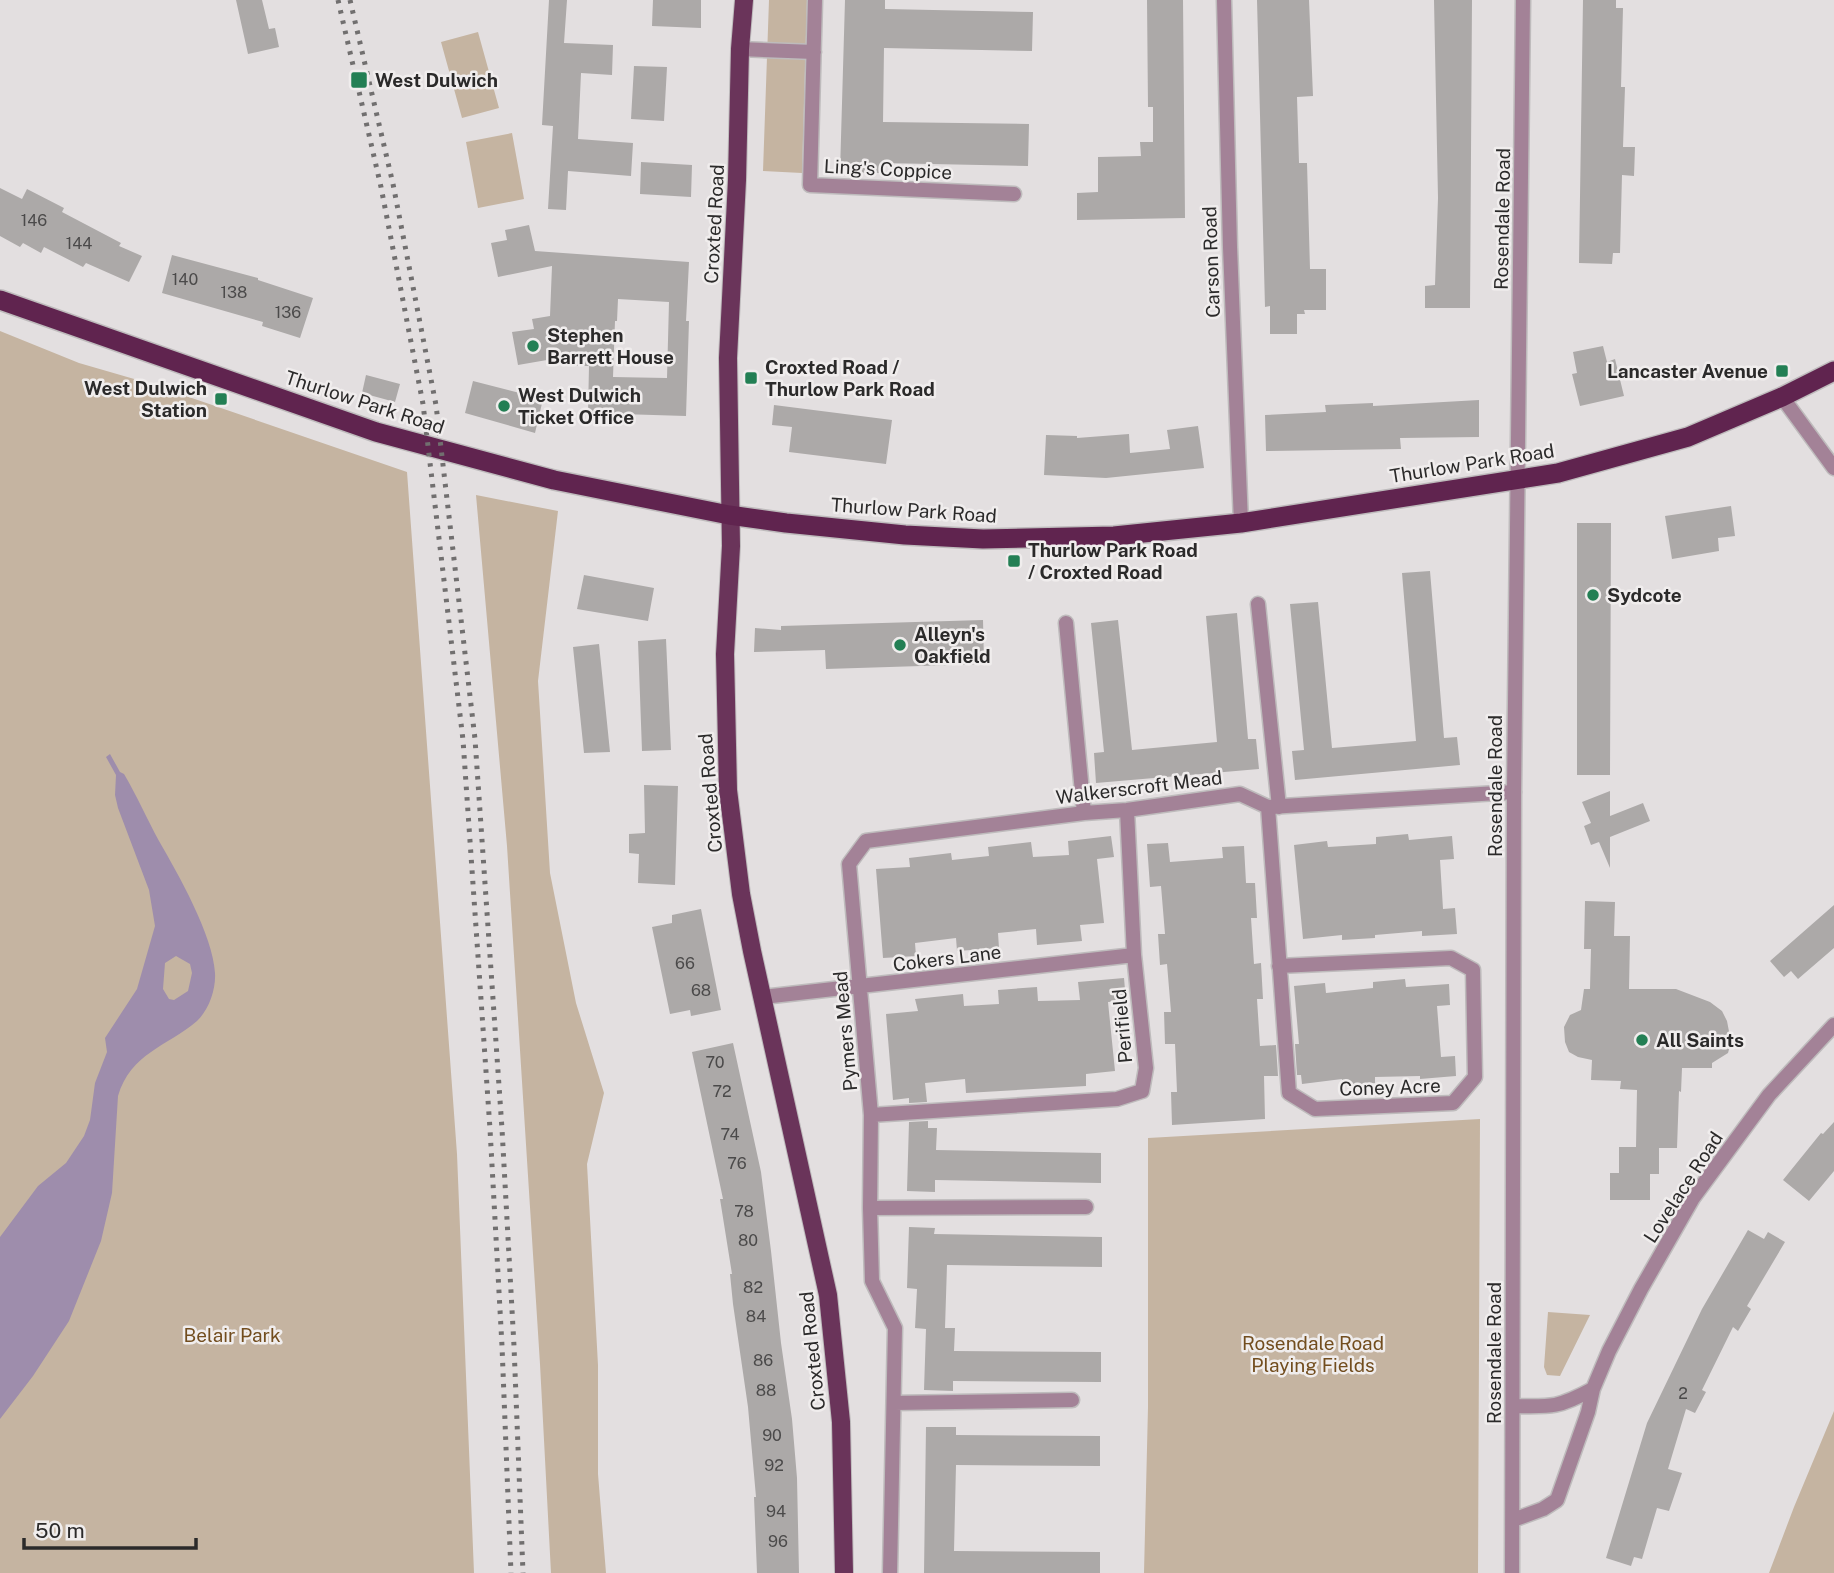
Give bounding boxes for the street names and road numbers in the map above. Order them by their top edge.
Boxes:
street label: Rosendale Road [1490,148,1514,290]
street label: Ling's Coppice [823,155,953,183]
street label: Croxted Road [700,164,728,284]
street label: Carson Road [1198,206,1224,318]
street label: Thurlow Park Road [283,366,447,438]
street label: Thurlow Park Road [1388,439,1556,487]
street label: Thurlow Park Road [830,493,998,527]
street label: Rosendale Road [1484,715,1506,857]
street label: Croxted Road [694,732,726,854]
street label: Walkerscroft Mead [1055,766,1223,808]
street label: Cokers Lane [891,940,1003,976]
street label: Pymers Mead [829,970,861,1092]
street label: Perifield [1108,988,1136,1064]
street label: Coney Acre [1339,1074,1441,1100]
street label: Lovelace Road [1639,1127,1727,1247]
street label: Rosendale Road [1483,1282,1505,1424]
street label: Croxted Road [795,1290,829,1412]

